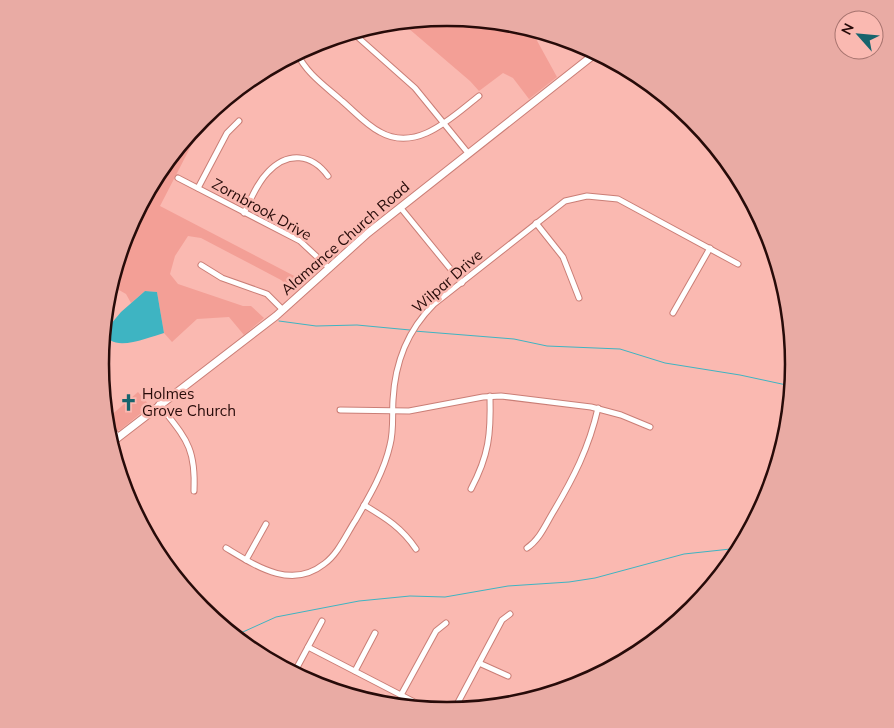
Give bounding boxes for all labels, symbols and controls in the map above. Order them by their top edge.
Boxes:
north arrow [834,10,884,60]
text: N [837,20,858,38]
street label: Zornbrook Drive [209,174,315,244]
street label: Alamance Church Road [277,177,413,299]
street label: Wilpar Drive [408,245,486,317]
place label: Holmes Grove Church [142,384,236,420]
church icon: Holmes Grove Church [118,392,138,412]

